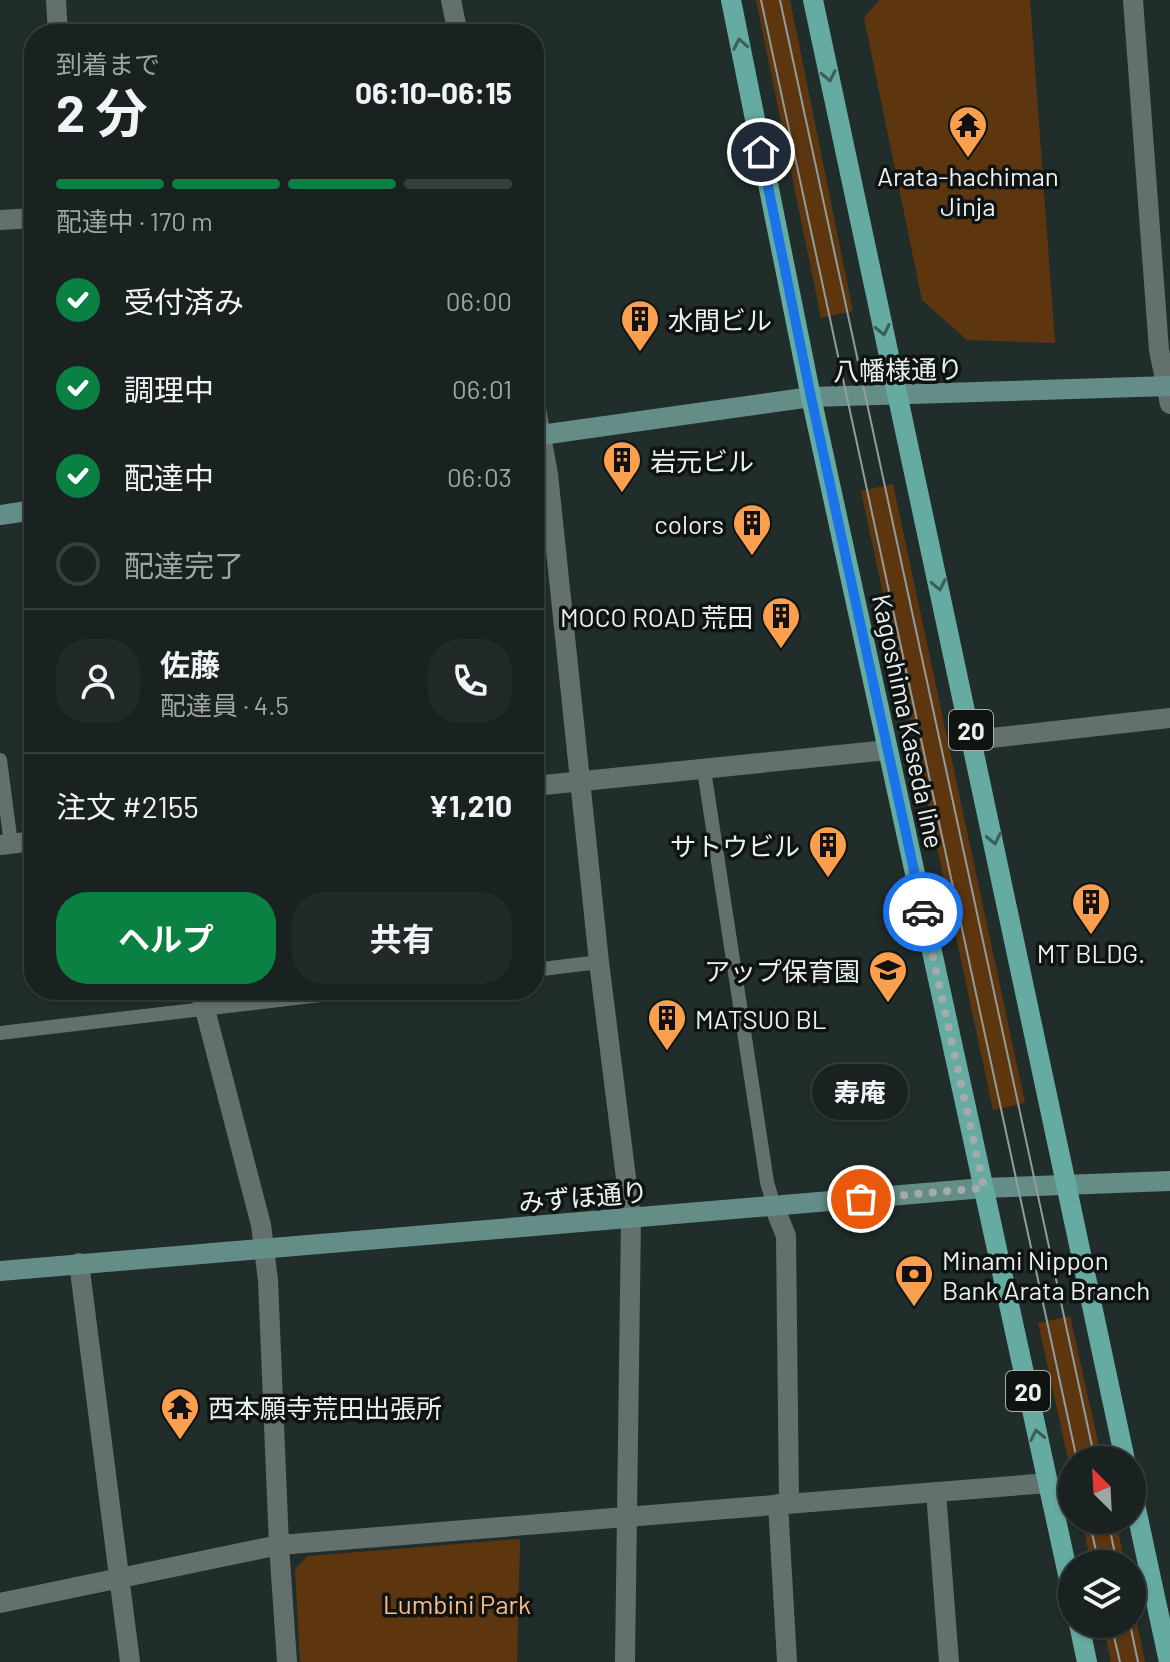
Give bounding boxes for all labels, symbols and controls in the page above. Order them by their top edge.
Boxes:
one-way arrow [732,37,749,50]
text: 到着まで [56,48,160,79]
one-way arrow [820,69,837,83]
text: 06:10–06:15 [355,74,512,110]
text: 2 分 [56,80,148,142]
temple icon: Arata-hachiman Jinja [947,104,989,159]
pin [727,118,795,186]
icon: home [739,130,783,174]
place label: Arata-hachiman Jinja [877,160,1059,221]
text: 配達中 · 170 m [56,205,213,236]
icon: check [56,278,100,322]
text: 受付済み [124,283,244,319]
text: 06:00 [446,285,512,316]
building icon: 水間ビル [619,298,661,353]
place label: 水間ビル [668,304,772,335]
one-way arrow [874,323,891,337]
street label: 八幡様通り [833,352,963,386]
icon: check [56,366,100,410]
text: 調理中 [124,371,214,407]
text: 06:01 [452,373,512,404]
building icon: 岩元ビル [601,439,643,494]
place label: 岩元ビル [650,445,754,476]
icon: check [56,454,100,498]
text: 配達中 [124,459,214,495]
text: 06:03 [447,461,512,492]
building icon: colors [731,502,773,557]
place label: colors [654,508,724,539]
text: 配達完了 [124,547,244,583]
one-way arrow [930,577,947,591]
street label: Kagoshima Kaseda line [867,591,951,851]
building icon: MOCO ROAD 荒田 [760,595,802,650]
place label: MOCO ROAD 荒田 [560,601,753,632]
button: person [56,639,140,723]
button: phone [428,639,512,723]
text: 佐藤 [160,646,220,682]
text: 配達員 · 4.5 [160,689,289,720]
road number: 20 [949,710,993,750]
text: ¥1,210 [429,787,512,823]
text: 注文 #2155 [56,788,199,824]
building icon: サトウビル [807,824,849,879]
place label: サトウビル [670,830,800,861]
one-way arrow [985,831,1002,845]
courier [883,872,963,952]
building icon: MT BLDG. [1070,881,1112,936]
icon: car [901,890,945,934]
button: ヘルプ [56,892,276,984]
button: 共有 [292,892,512,984]
place label: MT BLDG. [1037,937,1145,968]
school or university icon: アップ保育園 [867,949,909,1004]
place label: アップ保育園 [704,955,860,986]
building icon: MATSUO BL [646,997,688,1052]
place label: MATSUO BL [695,1003,827,1034]
callout: 寿庵 [813,1063,909,1119]
text: 寿庵 [834,1076,886,1107]
pin [827,1165,895,1233]
street label: みずほ通り [517,1175,649,1217]
icon: bag [839,1177,883,1221]
place label: Minami Nippon Bank Arata Branch [942,1244,1150,1305]
bank icon: Minami Nippon Bank Arata Branch [893,1253,935,1308]
road number: 20 [1006,1371,1050,1411]
temple icon: 西本願寺荒田出張所 [159,1386,201,1441]
place label: 西本願寺荒田出張所 [208,1392,442,1423]
one-way arrow [1029,1429,1046,1442]
north arrow [1058,1446,1146,1534]
map controls [1058,1446,1146,1638]
button: layers [1058,1550,1146,1638]
park label: Lumbini Park [383,1588,531,1619]

